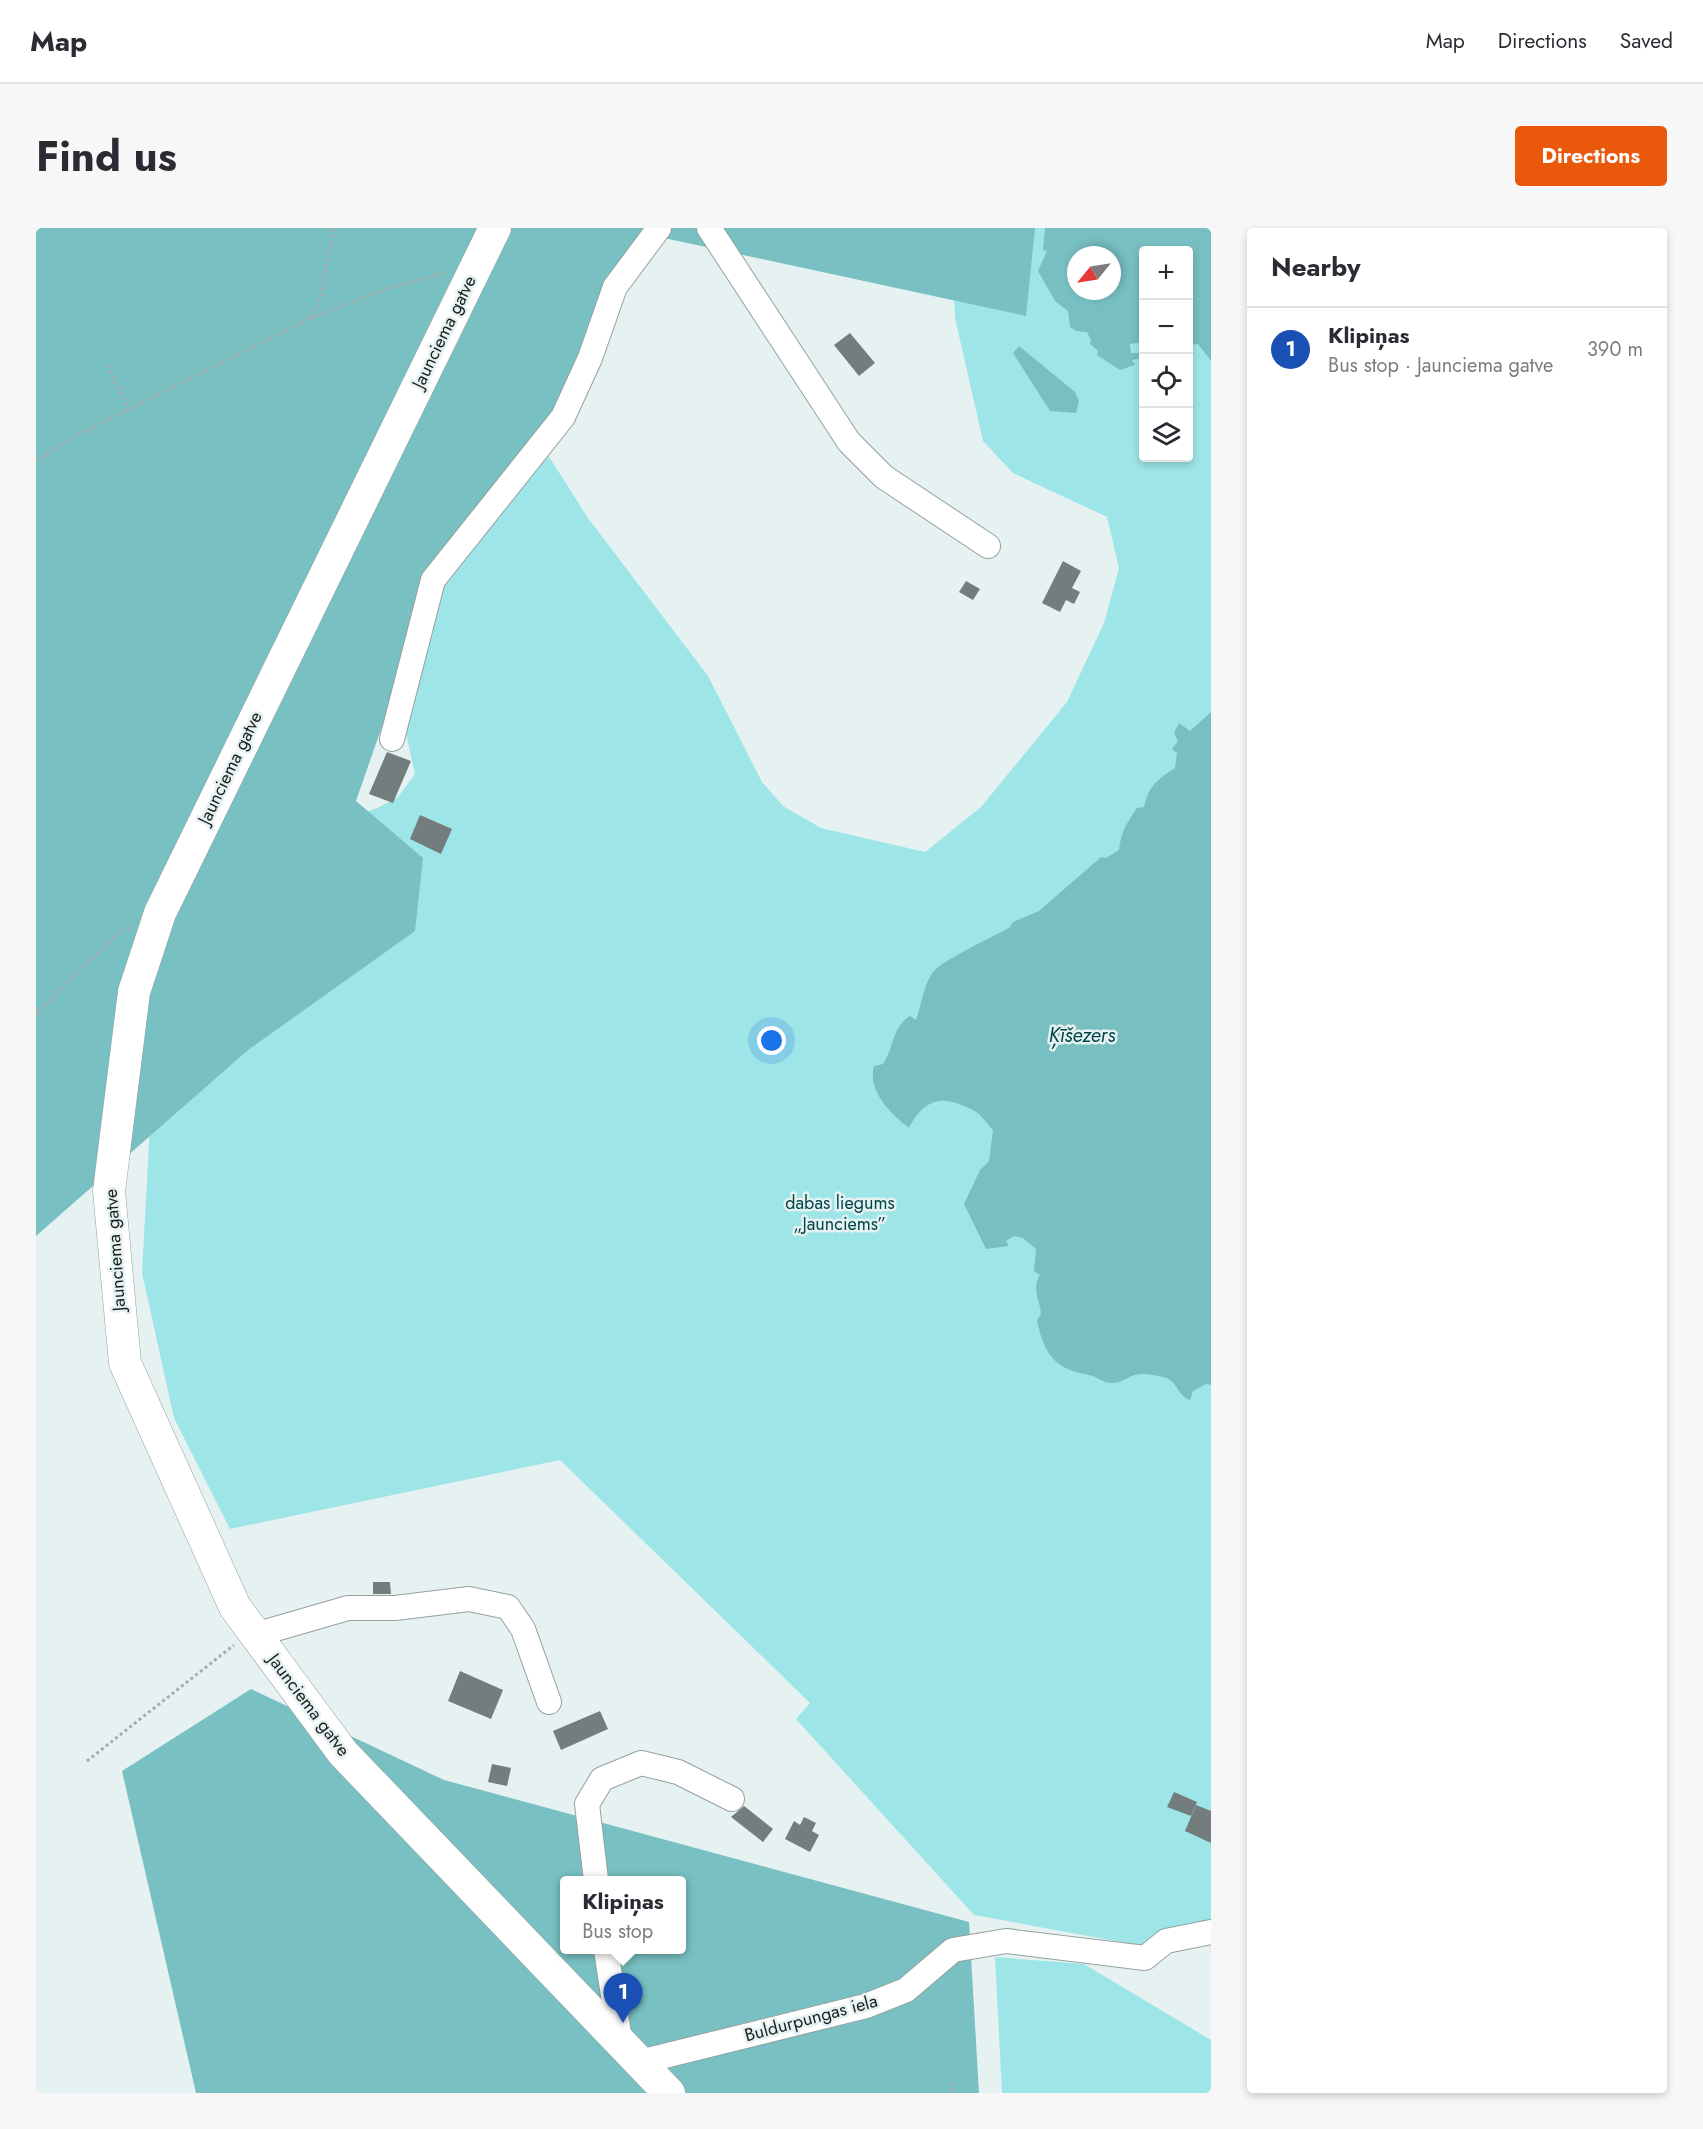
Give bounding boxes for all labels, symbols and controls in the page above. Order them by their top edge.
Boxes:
text: Map [30,21,87,62]
text: Map [1426,26,1465,56]
text: Directions [1498,26,1587,56]
text: Saved [1620,26,1673,56]
text: Find us [36,126,177,187]
button: Directions [1515,126,1667,186]
north arrow [1067,246,1121,300]
map controls [1139,246,1193,462]
button: + [1139,246,1193,300]
text: Nearby [1271,248,1360,286]
street label: Jaunciema gatve [405,271,483,395]
button: − [1139,300,1193,354]
text: Klipiņas [1328,319,1410,351]
text: 1 [1285,335,1296,364]
text: 390 m [1587,335,1643,364]
text: Bus stop · Jaunciema gatve [1328,351,1553,380]
button: locate [1139,354,1193,408]
button: layers [1139,408,1193,462]
street label: Jaunciema gatve [191,707,269,831]
water label: Ķīšezers [1049,1021,1115,1050]
your location [757,1026,786,1055]
street label: Jaunciema gatve [98,1188,132,1314]
park label: dabas liegums „Jaunciems” [785,1190,895,1237]
street label: Jaunciema gatve [260,1647,356,1762]
popup [560,1876,686,1954]
text: Klipiņas [582,1885,664,1917]
text: Bus stop [582,1917,653,1946]
pin: 1 [604,1974,642,2023]
street label: Buldurpungas iela [741,1988,881,2048]

